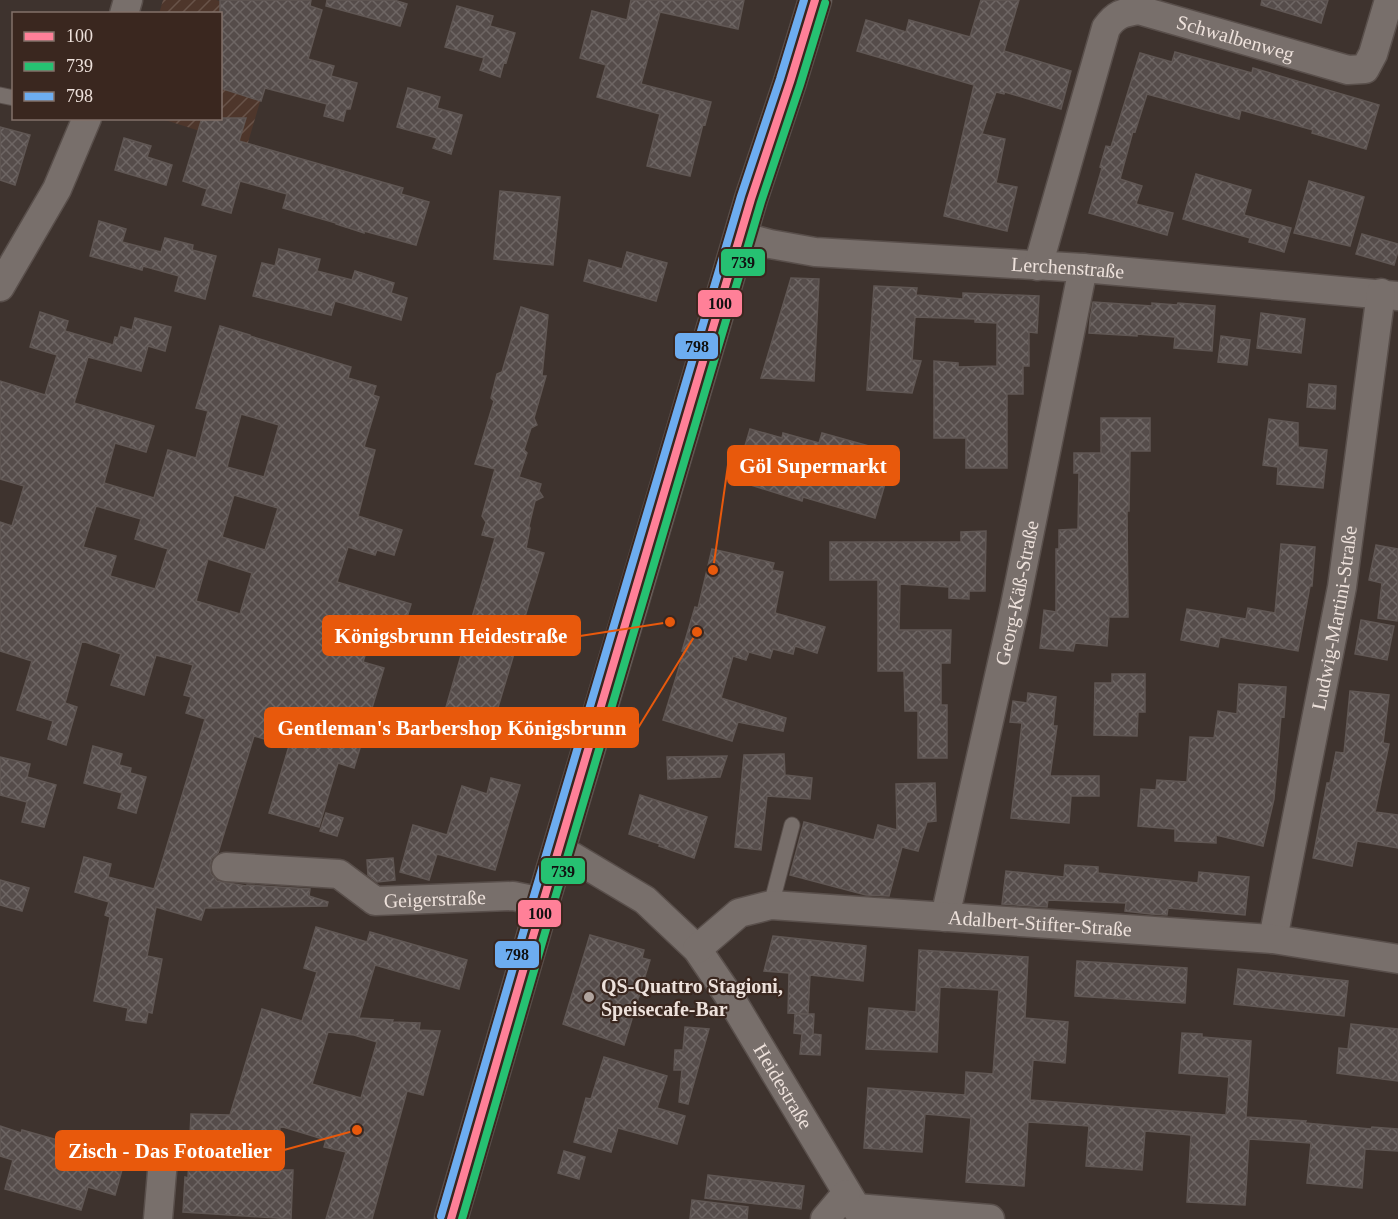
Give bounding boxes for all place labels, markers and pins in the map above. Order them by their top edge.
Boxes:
callout: Göl Supermarkt [728,446,899,485]
callout: Königsbrunn Heidestraße [323,616,580,655]
callout: Gentleman's Barbershop Königsbrunn [265,708,638,747]
place label: QS-Quattro Stagioni, Speisecafe-Bar [601,975,783,1021]
marker: QS-Quattro Stagioni, Speisecafe-Bar [582,990,596,1004]
callout: Zisch - Das Fotoatelier [56,1131,284,1170]

